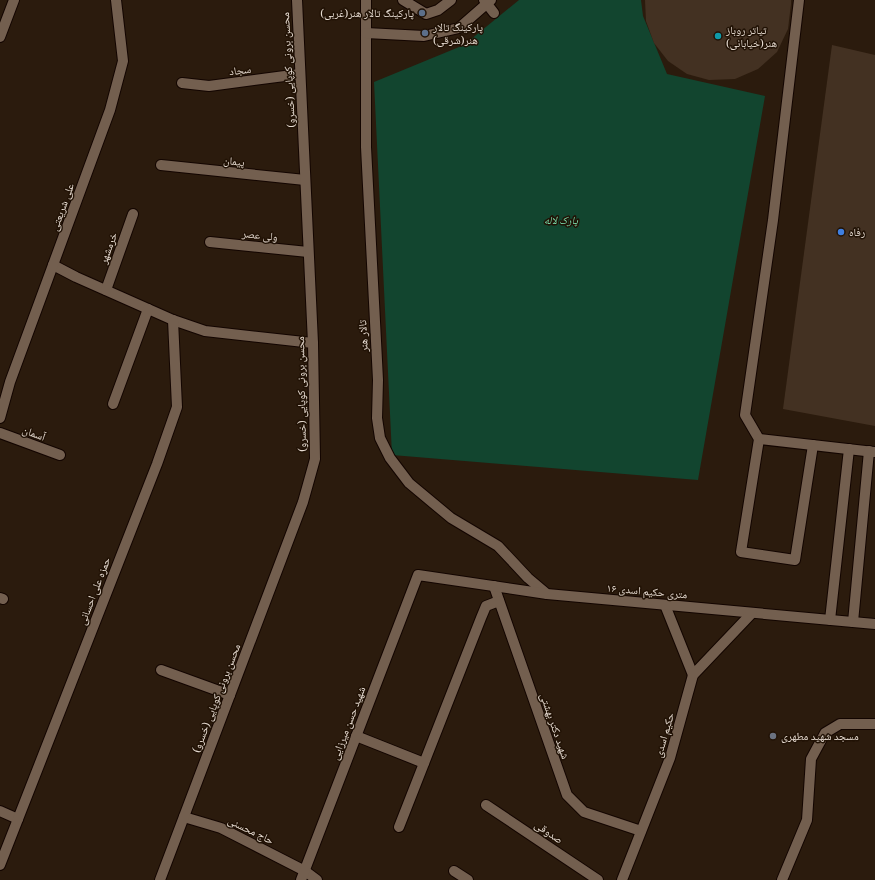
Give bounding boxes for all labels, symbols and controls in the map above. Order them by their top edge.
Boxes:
place label: پارکینگ تالار هنر(غربی) [320,5,414,24]
marker: پارکینگ تالار هنر(غربی) [417,8,427,18]
street label: محسن برونی کوپایی (خسرو) [277,12,302,128]
place label: پارکینگ تالار هنر(شرقی) [432,19,483,51]
place label: تیاتر روباز هنر(خیابانی) [725,22,777,54]
marker: پارکینگ تالار هنر(شرقی) [420,28,430,38]
marker: تیاتر روباز هنر(خیابانی) [713,31,723,41]
street label: سجاد [228,61,252,82]
street label: پیمان [222,152,246,173]
street label: علی شریعتی [46,180,81,234]
park label: پارک لاله [544,212,578,231]
place label: رفاه [849,224,865,243]
street label: ولی عصر [240,225,279,248]
marker: رفاه [836,227,846,237]
street label: خرمشهر [95,230,124,268]
street label: تالار هنر [354,319,375,353]
street label: محسن برونی کوپایی (خسرو) [292,336,313,452]
street label: آسمان [19,421,48,447]
street label: حمزه علی احسانی [74,555,117,628]
street label: ۱۶ متری حکیم اسدی [606,579,688,605]
street label: محسن برونی کوپایی (خسرو) [188,641,247,756]
street label: شهید حسن میرزایی [327,684,372,763]
street label: شهید دکتر بهشتی [533,691,574,762]
street label: حکیم اسدی [650,711,681,760]
place label: مسجد شهید مطهری [781,728,859,747]
marker: مسجد شهید مطهری [768,731,778,741]
street label: حاج محسنی [224,812,277,851]
street label: صدوقی [530,817,566,850]

